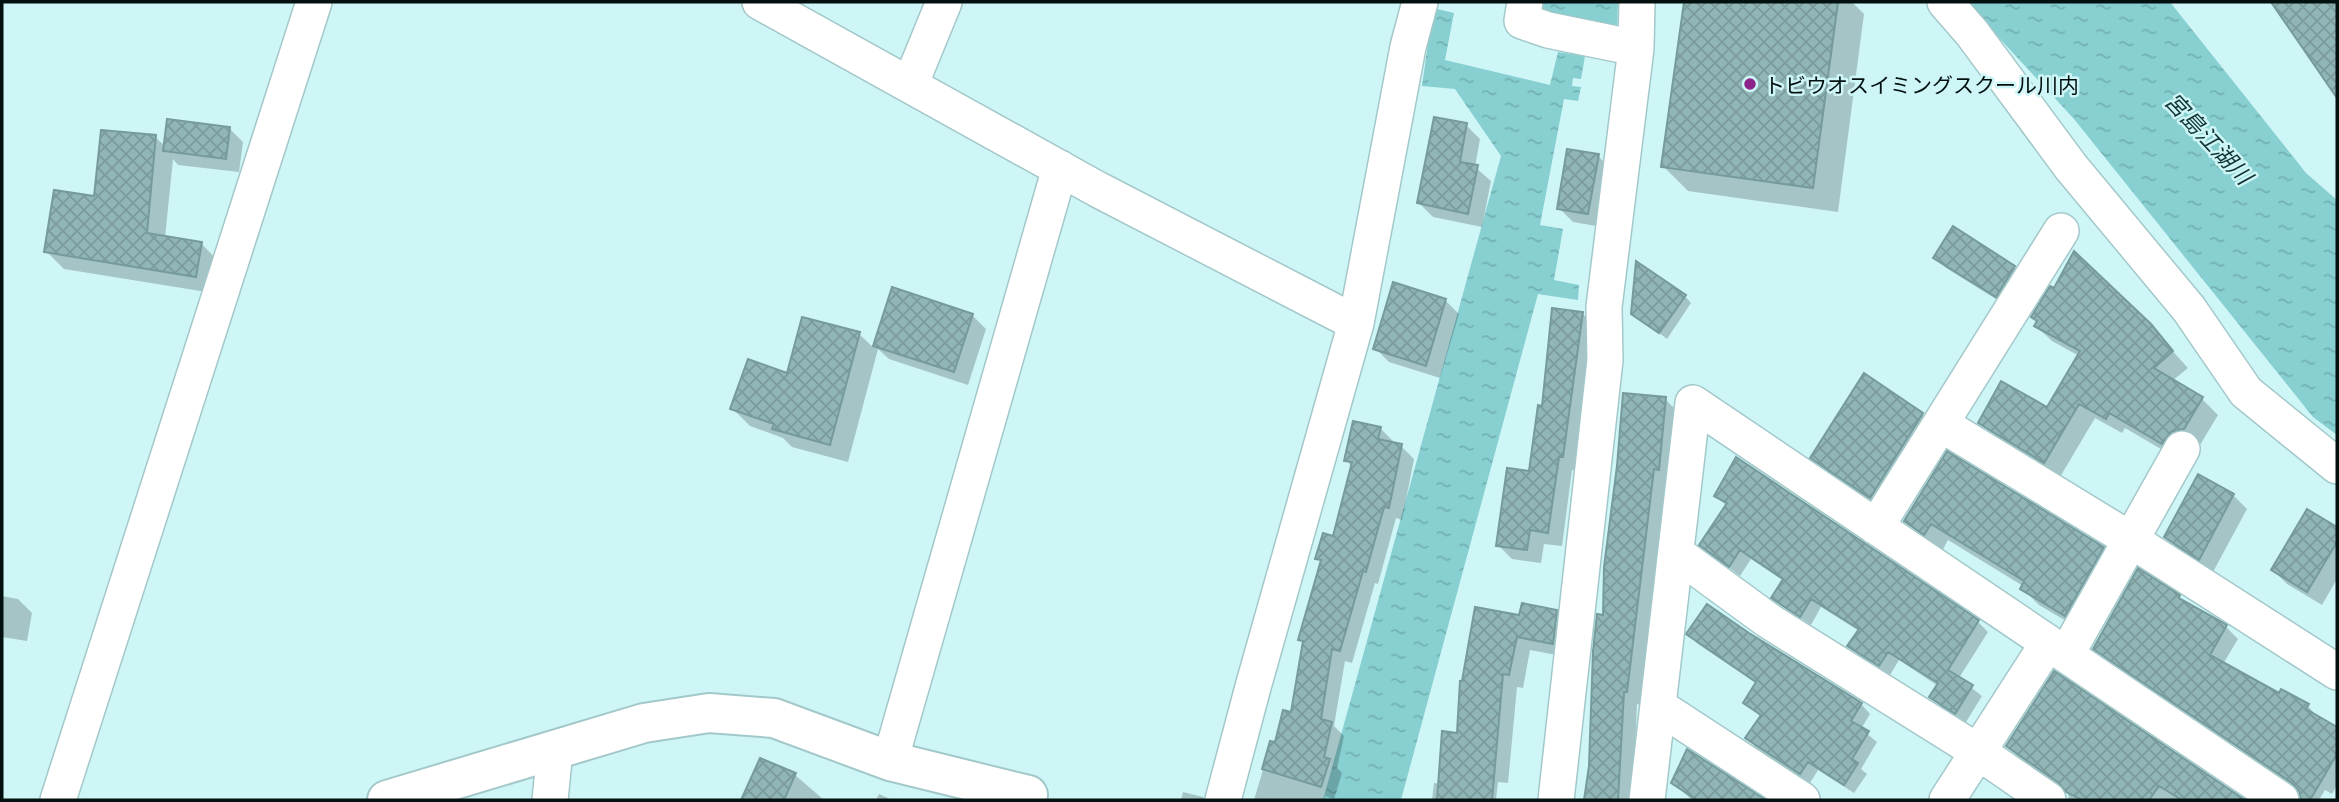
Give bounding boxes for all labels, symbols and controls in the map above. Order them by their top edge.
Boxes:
place label: トビウオスイミングスクール川内 [1764,72,2079,97]
marker: トビウオスイミングスクール川内 [1742,76,1758,92]
water label: 宮島江湖川 [2160,86,2260,192]

